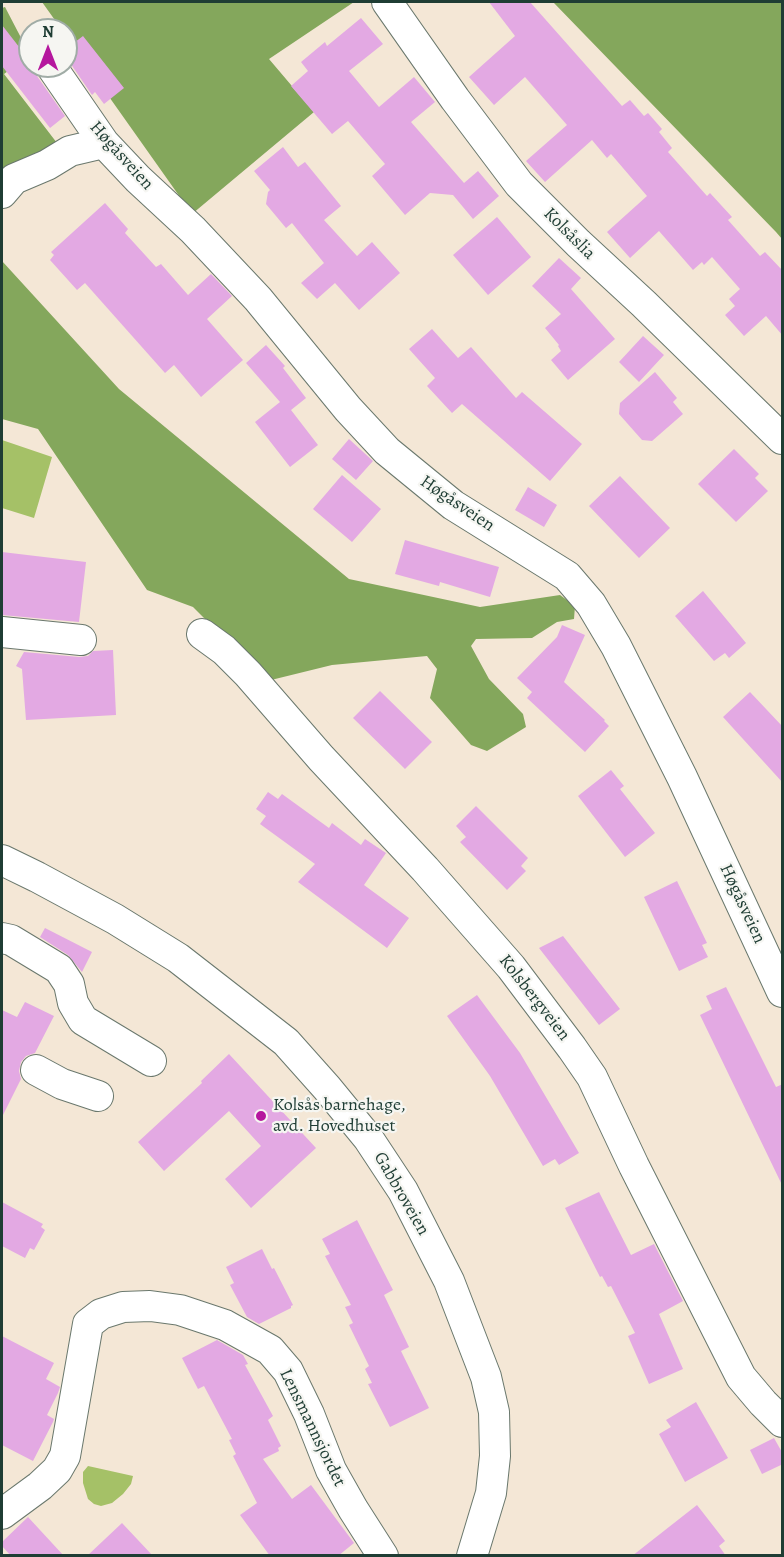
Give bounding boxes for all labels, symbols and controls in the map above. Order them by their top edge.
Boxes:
north arrow [18,18,78,78]
text: N [42,21,54,43]
street label: Høgåsveien [84,117,158,195]
street label: Kolsåslia [538,203,600,265]
street label: Høgåsveien [416,471,498,537]
street label: Høgåsveien [714,861,770,947]
street label: Kolsbergveien [494,951,574,1045]
place label: Kolsås barnehage, avd. Hovedhuset [273,1095,406,1138]
marker: Kolsås barnehage, avd. Hovedhuset [254,1109,268,1123]
street label: Gabbroveien [368,1148,434,1240]
street label: Lensmannsjordet [274,1366,350,1490]

